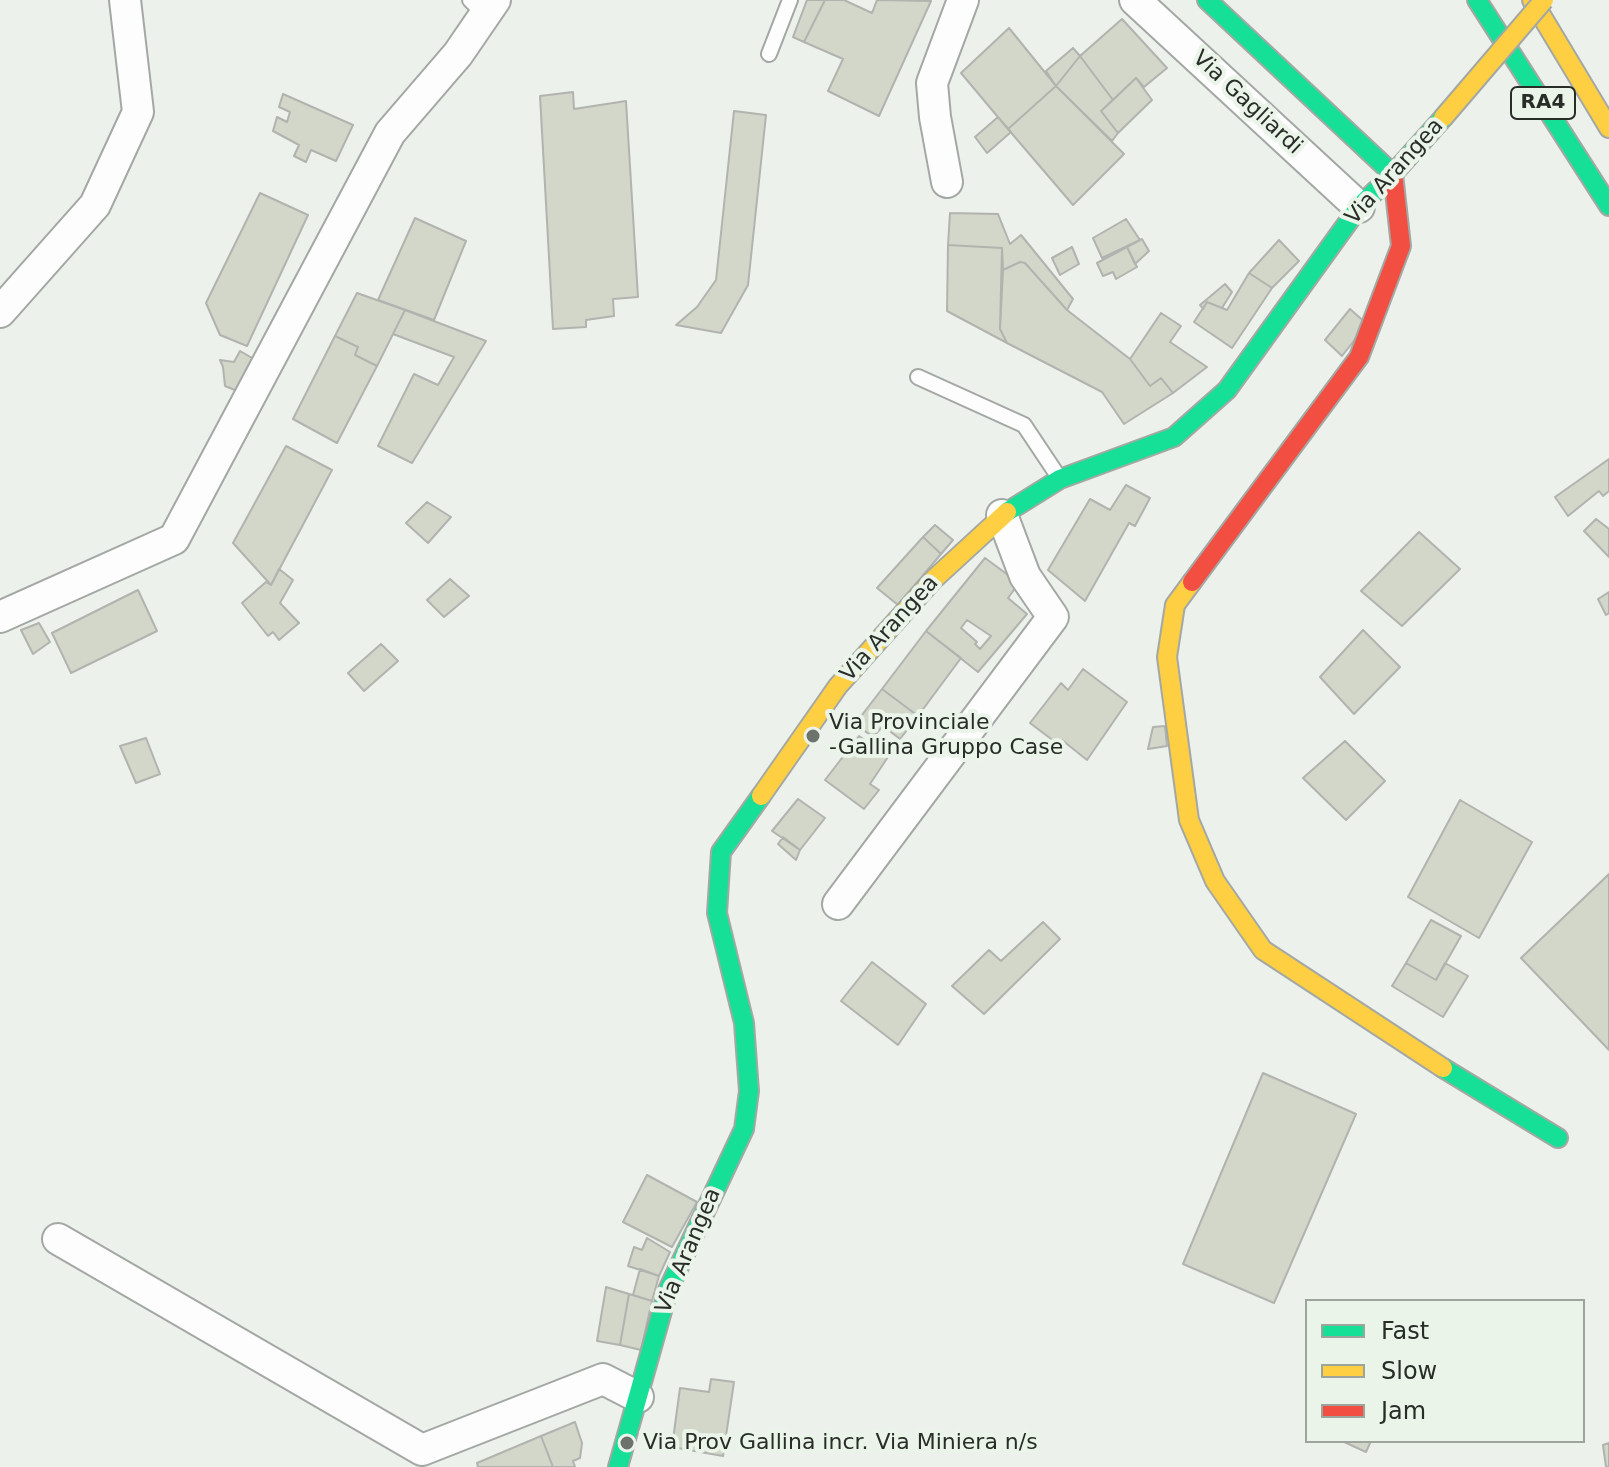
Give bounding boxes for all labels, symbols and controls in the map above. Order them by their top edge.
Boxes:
street label: Via Gagliardi [1187,46,1307,160]
road number: RA4 [1511,87,1575,119]
street label: Via Arangea [1340,114,1450,230]
street label: Via Arangea [835,571,945,687]
place label: Via Provinciale -Gallina Gruppo Case [829,710,1063,762]
marker: Via Provinciale -Gallina Gruppo Case [804,727,822,745]
street label: Via Arangea [651,1184,727,1318]
legend [1305,1299,1585,1443]
text: Fast [1381,1317,1429,1345]
text: Slow [1381,1357,1437,1385]
text: Jam [1381,1397,1426,1425]
place label: Via Prov Gallina incr. Via Miniera n/s [643,1430,1038,1456]
marker: Via Prov Gallina incr. Via Miniera n/s [618,1434,636,1452]

